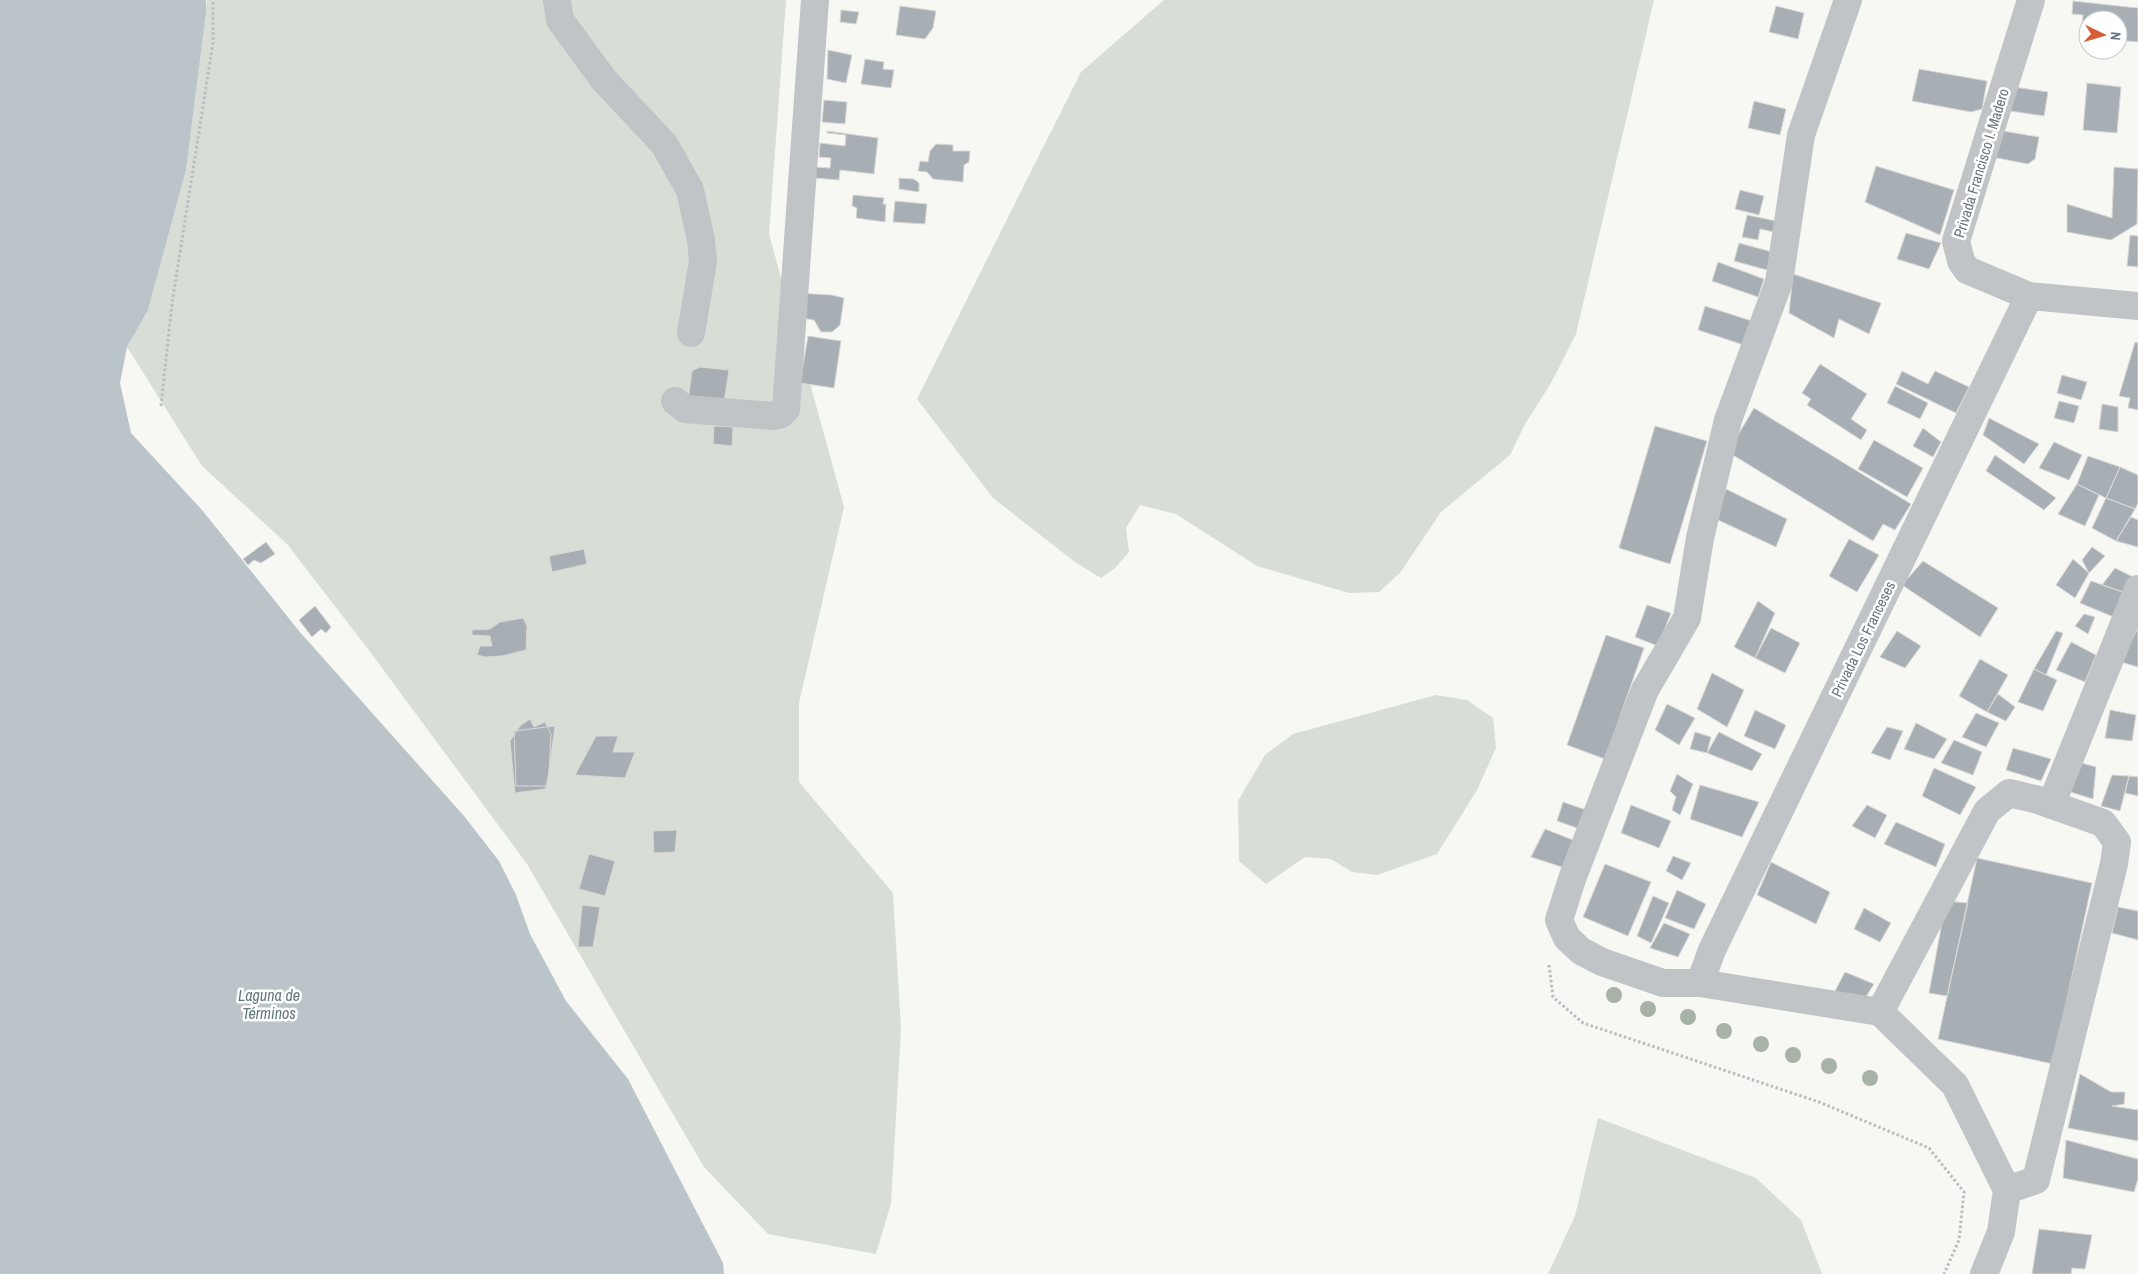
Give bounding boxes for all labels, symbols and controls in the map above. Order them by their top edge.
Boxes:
north arrow [2078,10,2128,60]
text: N [2107,31,2125,41]
street label: Privada Francisco I. Madero [1948,86,2014,240]
street label: Privada Los Franceses [1826,578,1900,700]
water label: Laguna de Términos [238,984,300,1024]

